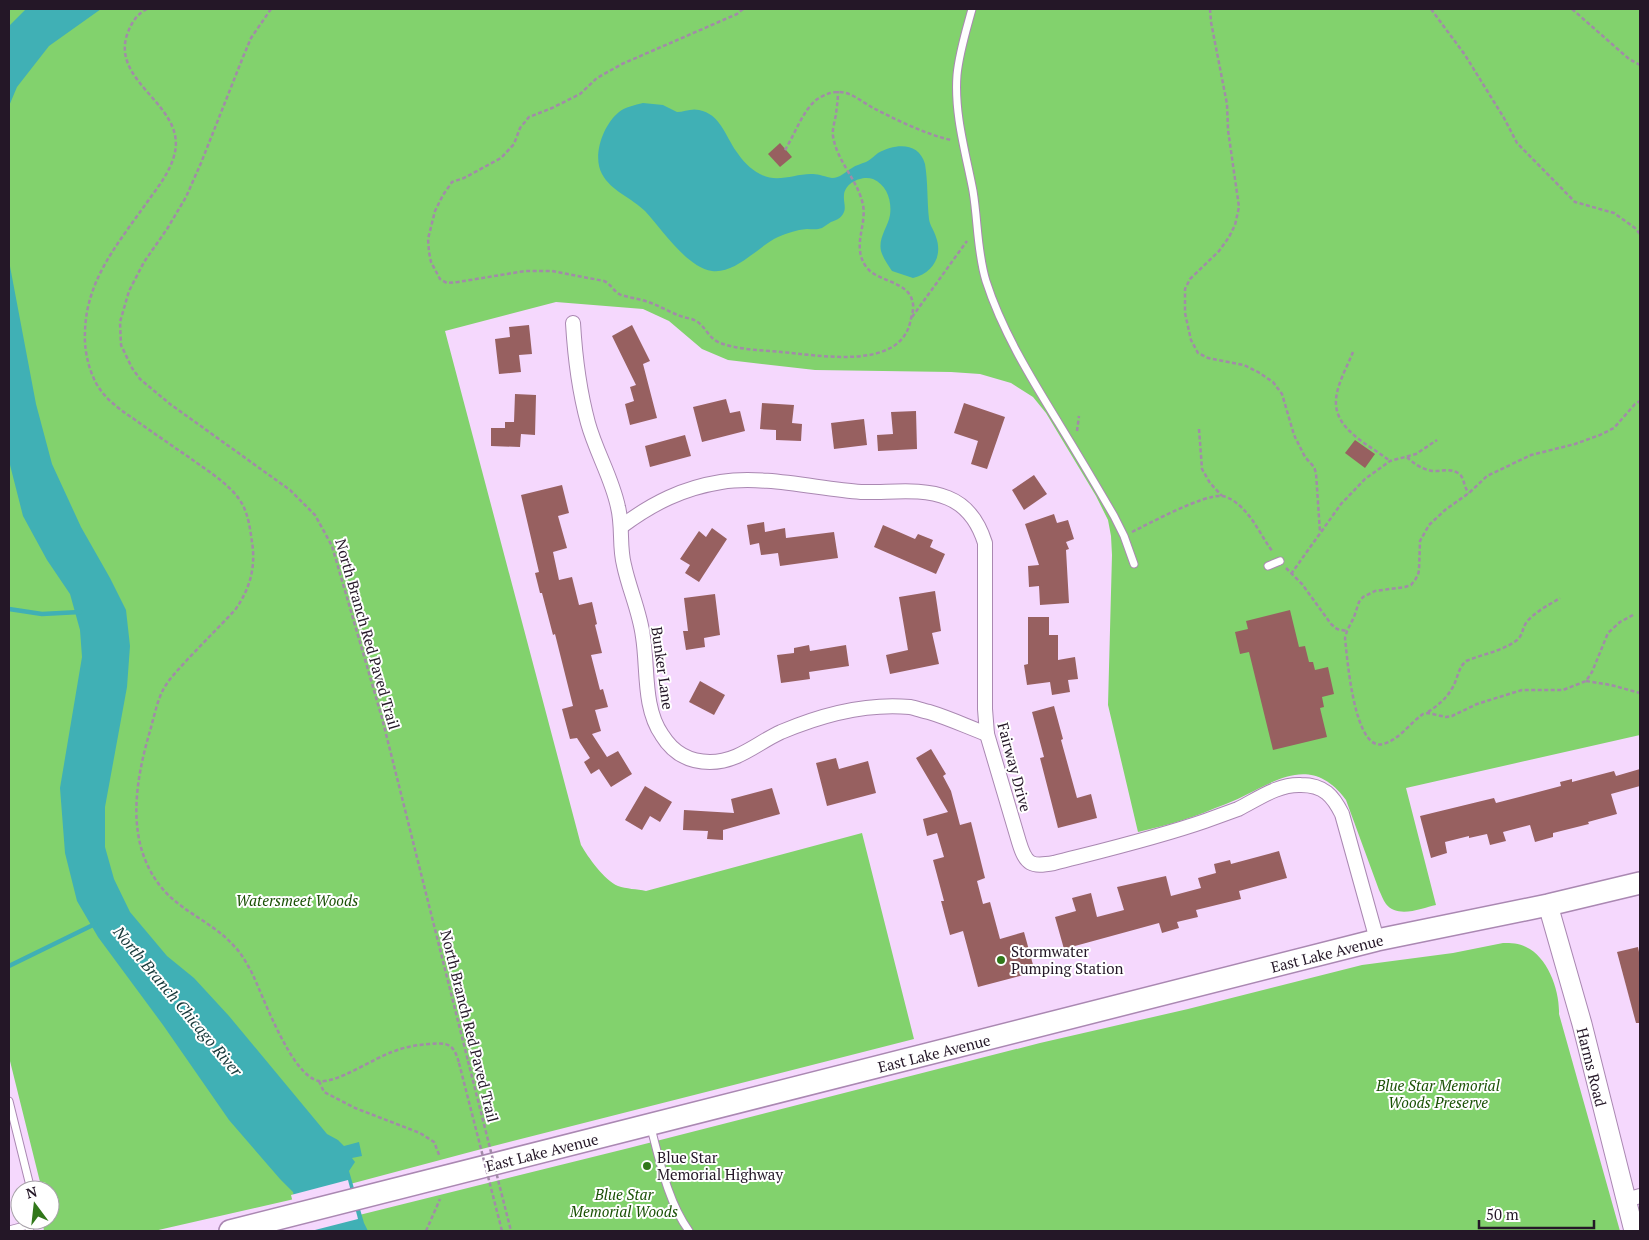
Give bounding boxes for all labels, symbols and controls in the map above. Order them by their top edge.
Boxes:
street label: North Branch Red Paved Trail [331,536,405,732]
street label: Bunker Lane [647,625,679,711]
street label: Fairway Drive [993,720,1037,814]
park label: Watersmeet Woods [236,890,358,910]
water label: North Branch Chicago River [108,920,248,1081]
street label: North Branch Red Paved Trail [436,928,504,1124]
street label: East Lake Avenue [1269,929,1385,977]
place label: Stormwater Pumping Station [1011,941,1123,978]
marker: Stormwater Pumping Station [995,954,1007,966]
street label: Harms Road [1573,1025,1611,1109]
street label: East Lake Avenue [876,1029,992,1077]
park label: Blue Star Memorial Woods Preserve [1375,1075,1501,1112]
street label: East Lake Avenue [484,1128,600,1176]
place label: Blue Star Memorial Highway [657,1147,783,1184]
marker: Blue Star Memorial Highway [641,1160,653,1172]
north arrow [10,1180,60,1230]
text: N [24,1181,39,1203]
park label: Blue Star Memorial Woods [569,1184,678,1221]
scale bar [1479,1198,1594,1230]
text: 50 m [1486,1204,1519,1224]

